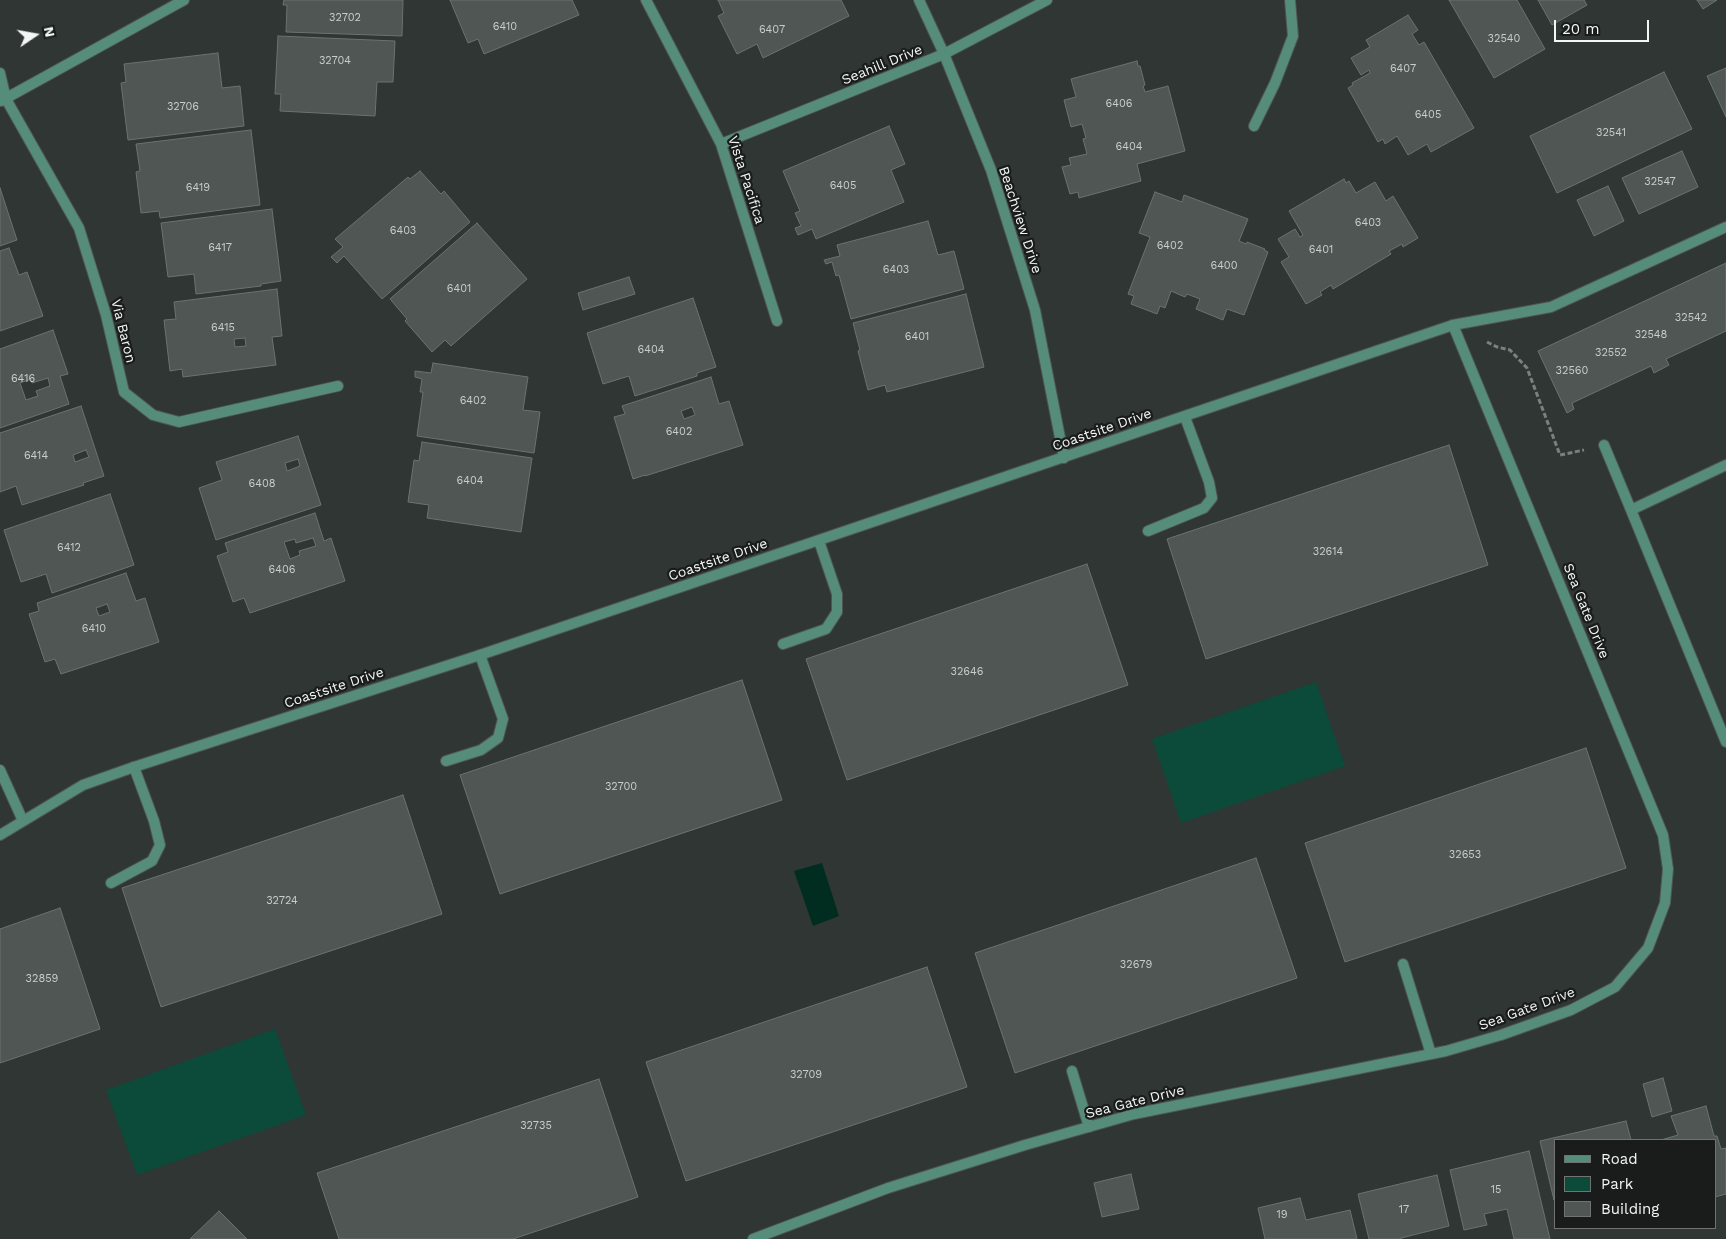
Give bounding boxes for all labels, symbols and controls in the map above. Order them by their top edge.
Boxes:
north arrow [10,10,60,60]
scale bar [1556,10,1651,42]
house number: 32702 [329,11,361,25]
house number: 6410 [493,20,517,34]
text: 20 m [1562,20,1600,38]
house number: 6407 [759,23,785,37]
text: N [41,25,59,39]
house number: 32540 [1488,32,1520,46]
street label: Seahill Drive [839,41,925,89]
house number: 32704 [319,54,351,68]
house number: 6407 [1390,62,1416,76]
house number: 6406 [1106,97,1132,111]
house number: 32706 [167,100,199,114]
house number: 6405 [1415,108,1441,122]
house number: 32541 [1596,126,1626,140]
street label: Vista Pacifica [724,134,768,226]
house number: 6404 [1116,140,1142,154]
street label: Beachview Drive [995,164,1045,276]
house number: 32547 [1644,175,1676,189]
house number: 6405 [830,179,856,193]
house number: 6419 [186,181,210,195]
house number: 6403 [1355,216,1381,230]
house number: 6403 [390,224,416,238]
house number: 6402 [1157,239,1183,253]
house number: 6417 [208,241,232,255]
house number: 6401 [1309,243,1333,257]
house number: 6400 [1210,259,1238,273]
house number: 6403 [883,263,909,277]
house number: 6401 [447,282,471,296]
street label: Via Baron [107,297,139,365]
house number: 32542 [1675,311,1707,325]
house number: 6415 [211,321,235,335]
house number: 32548 [1635,328,1667,342]
house number: 6401 [905,330,929,344]
house number: 6404 [638,343,664,357]
house number: 32552 [1595,346,1627,360]
house number: 32560 [1556,364,1588,378]
house number: 6416 [11,372,35,386]
house number: 6402 [460,394,486,408]
street label: Coastsite Drive [1050,405,1154,455]
house number: 6402 [666,425,692,439]
house number: 6414 [24,449,48,463]
house number: 6404 [457,474,483,488]
house number: 6408 [248,477,276,491]
street label: Coastsite Drive [666,535,770,585]
house number: 6412 [57,541,81,555]
house number: 32614 [1313,545,1343,559]
street label: Sea Gate Drive [1559,561,1613,661]
house number: 6406 [269,563,295,577]
house number: 6410 [82,622,106,636]
street label: Coastsite Drive [282,664,386,712]
house number: 32646 [951,665,983,679]
house number: 32700 [605,780,637,794]
house number: 32653 [1449,848,1481,862]
house number: 32724 [266,894,298,908]
house number: 32679 [1120,958,1152,972]
house number: 32859 [26,972,58,986]
street label: Sea Gate Drive [1477,984,1577,1034]
house number: 32709 [790,1068,822,1082]
street label: Sea Gate Drive [1084,1082,1186,1122]
house number: 32735 [520,1119,552,1133]
legend [1554,1139,1716,1229]
text: Road [1601,1150,1638,1168]
text: Park [1601,1175,1633,1193]
house number: 15 [1491,1183,1501,1197]
text: Building [1601,1200,1659,1218]
house number: 17 [1399,1203,1409,1217]
house number: 19 [1276,1208,1288,1222]

